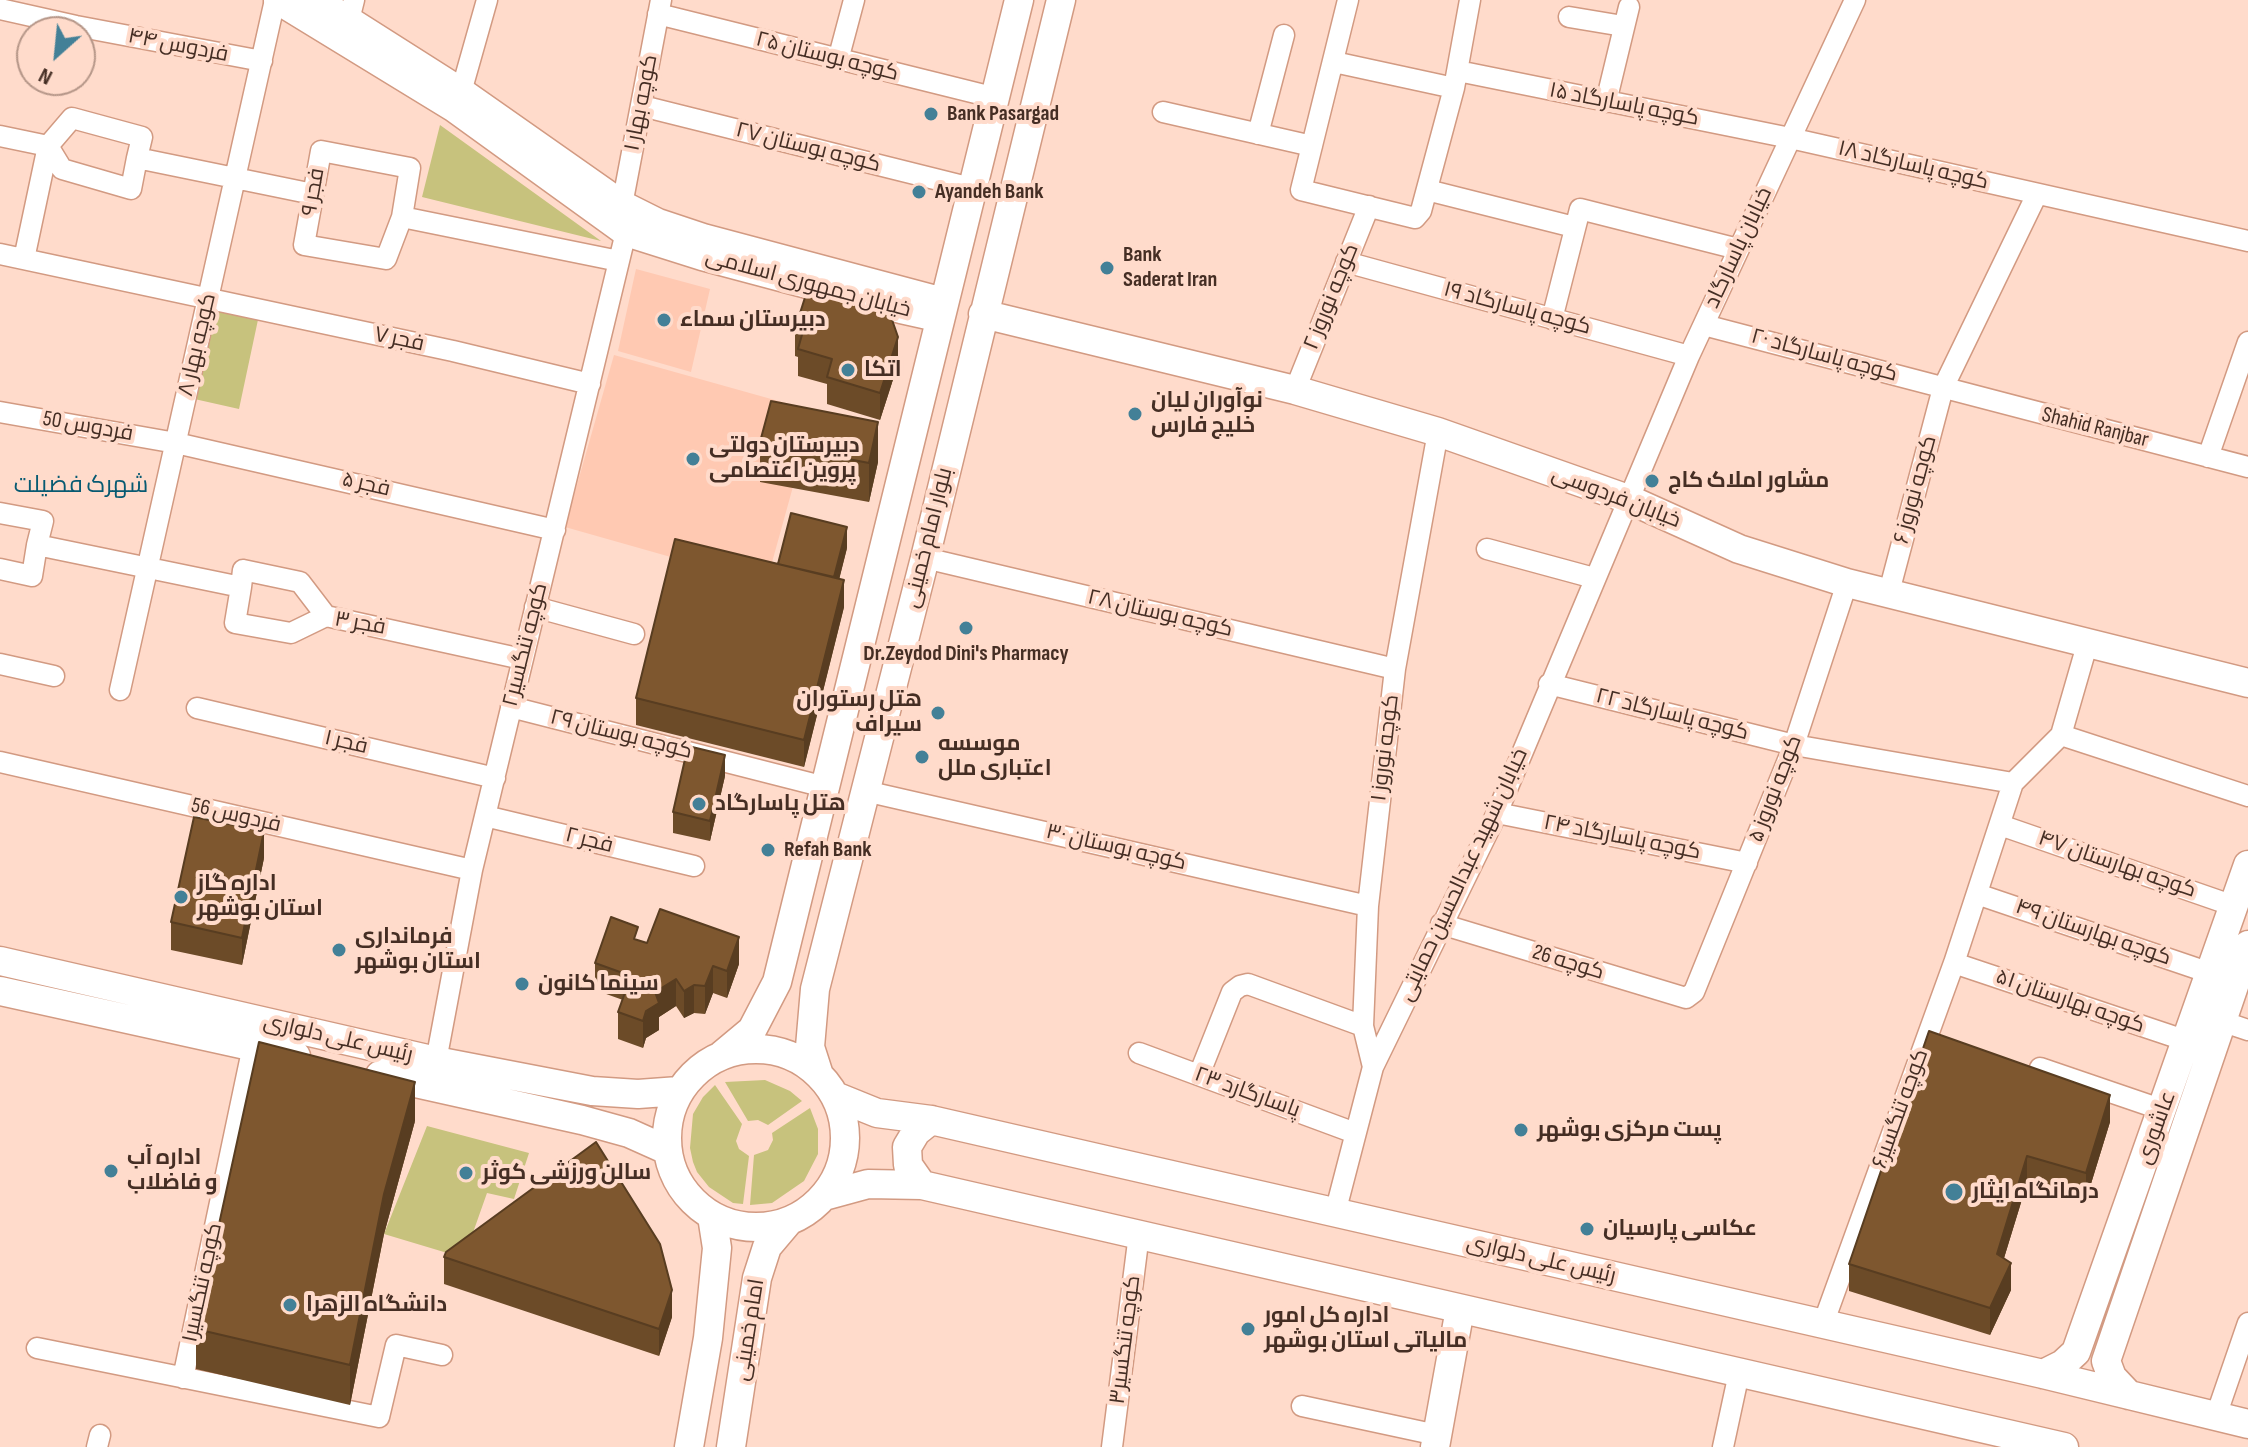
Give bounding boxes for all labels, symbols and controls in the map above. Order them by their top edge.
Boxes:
north arrow [16,16,96,96]
street label: فردوس ۴۴ [125,23,231,69]
street label: کوچه بوستان ۲۵ [753,26,901,88]
street label: کوچه بهار ۱ [620,52,664,154]
text: N [34,61,57,91]
street label: کوچه پاسارگاد ۱۵ [1547,78,1701,132]
place label: Bank Pasargad [947,101,1059,127]
marker: Bank Pasargad [922,105,940,123]
street label: کوچه بوستان ۲۷ [733,117,883,179]
street label: کوچه پاسارگاد ۱۸ [1835,136,1991,196]
street label: فجر ۹ [297,166,331,218]
place label: Ayandeh Bank [935,179,1043,205]
marker: Ayandeh Bank [910,183,928,201]
street label: خیابان پاسارگاد [1699,183,1779,313]
street label: کوچه نوروز ۲ [1299,240,1365,354]
place label: Bank Saderat Iran [1123,242,1217,294]
street label: خیابان جمهوری اسلامی [702,244,914,324]
marker: Bank Saderat Iran [1098,259,1116,277]
street label: کوچه پاسارگاد ۱۹ [1440,277,1594,341]
street label: کوچه بهار ۸ [173,291,223,399]
place label: دبیرستان سماء [680,307,826,333]
marker: دبیرستان سماء [655,311,673,329]
street label: فجر ۷ [372,322,426,358]
street label: کوچه پاسارگاد ۲۰ [1748,324,1900,388]
place label: اتکا [864,357,902,383]
marker: اتکا [839,361,857,379]
place label: نوآوران لیان خلیج فارس [1151,388,1263,440]
street label: Shahid Ranjbar [2039,402,2151,454]
marker: نوآوران لیان خلیج فارس [1126,405,1144,423]
street label: فردوس 50 [41,406,135,448]
place label: دبیرستان دولتی پروین اعتصامی [709,433,860,484]
street label: کوچه نوروز ۶ [1889,433,1943,547]
marker: دبیرستان دولتی پروین اعتصامی [684,450,702,468]
street label: خیابان فردوسی [1548,461,1684,535]
street label: بلوار امام خمینی [899,465,959,611]
street label: فجر ۵ [339,467,393,503]
place label: مشاور املاک کاج [1668,468,1829,494]
district label: شهرک فضیلت [14,472,148,500]
marker: مشاور املاک کاج [1643,472,1661,490]
street label: کوچه تنگسیر۲ [498,580,554,710]
street label: کوچه بوستان ۲۸ [1085,584,1235,644]
street label: فجر ۳ [332,607,388,641]
marker: Dr.Zeydod Dini's Pharmacy [957,619,975,637]
place label: Dr.Zeydod Dini's Pharmacy [863,641,1069,667]
street label: کوچه پاسارگاد ۲۲ [1593,683,1751,747]
place label: هتل رستوران سیراف [796,687,922,738]
street label: کوچه نوروز ۱ [1366,693,1406,803]
marker: هتل رستوران سیراف [929,704,947,722]
street label: کوچه بوستان ۲۹ [547,705,695,765]
street label: فجر ۱ [322,725,370,761]
place label: موسسه اعتباری ملل [938,731,1052,782]
street label: کوچه نوروز ۵ [1744,732,1808,846]
street label: خیابان شهید عبدالحسین حمایتی [1394,744,1534,1006]
marker: موسسه اعتباری ملل [913,748,931,766]
place label: هتل پاسارگاد [715,791,846,817]
street label: فردوس 56 [189,793,283,839]
marker: هتل پاسارگاد [690,795,708,813]
street label: کوچه پاسارگاد ۲۴ [1541,810,1703,866]
street label: کوچه بوستان ۳۰ [1043,819,1189,877]
street label: فجر ۲ [562,822,616,860]
street label: کوچه بهارستان ۴۷ [2035,826,2199,904]
place label: Refah Bank [784,837,871,863]
marker: Refah Bank [759,841,777,859]
place label: اداره گاز استان بوشهر [197,871,323,922]
marker: اداره گاز استان بوشهر [172,888,190,906]
street label: کوچه بهارستان ۴۹ [2012,894,2174,972]
place label: فرمانداری استان بوشهر [355,924,481,976]
street label: کوچه 26 [1529,940,1607,986]
marker: فرمانداری استان بوشهر [330,941,348,959]
street label: کوچه بهارستان ۵۱ [1992,964,2148,1040]
place label: سینما کانون [538,971,659,997]
marker: سینما کانون [513,975,531,993]
street label: رئیس علی دلواری [261,1009,415,1069]
street label: کوچه تنگسیر۶ [1867,1046,1935,1172]
street label: پاسارگارد ۲۳ [1191,1062,1303,1124]
street label: عاشوری [2132,1088,2182,1168]
place label: پست مرکزی بوشهر [1537,1117,1721,1143]
marker: پست مرکزی بوشهر [1512,1121,1530,1139]
place label: اداره آب و فاضلاب [127,1145,217,1196]
place label: سالن ورزشی کوثر [482,1160,651,1186]
marker: اداره آب و فاضلاب [102,1162,120,1180]
marker: سالن ورزشی کوثر [457,1164,475,1182]
place label: درمانگاه ایثار [1972,1179,2099,1205]
marker: درمانگاه ایثار [1943,1181,1965,1203]
place label: عکاسی پارسیان [1603,1216,1757,1242]
marker: عکاسی پارسیان [1578,1220,1596,1238]
street label: کوچه تنگسیر۱ [177,1221,229,1345]
street label: رئیس علی دلواری [1464,1230,1618,1290]
street label: کوچه تنگسیر۳ [1105,1274,1147,1406]
street label: امام خمینی [729,1277,771,1383]
place label: دانشگاه الزهرا [306,1292,447,1318]
marker: دانشگاه الزهرا [281,1296,299,1314]
place label: اداره کل امور مالیاتی استان بوشهر [1264,1303,1467,1354]
marker: اداره کل امور مالیاتی استان بوشهر [1239,1320,1257,1338]

